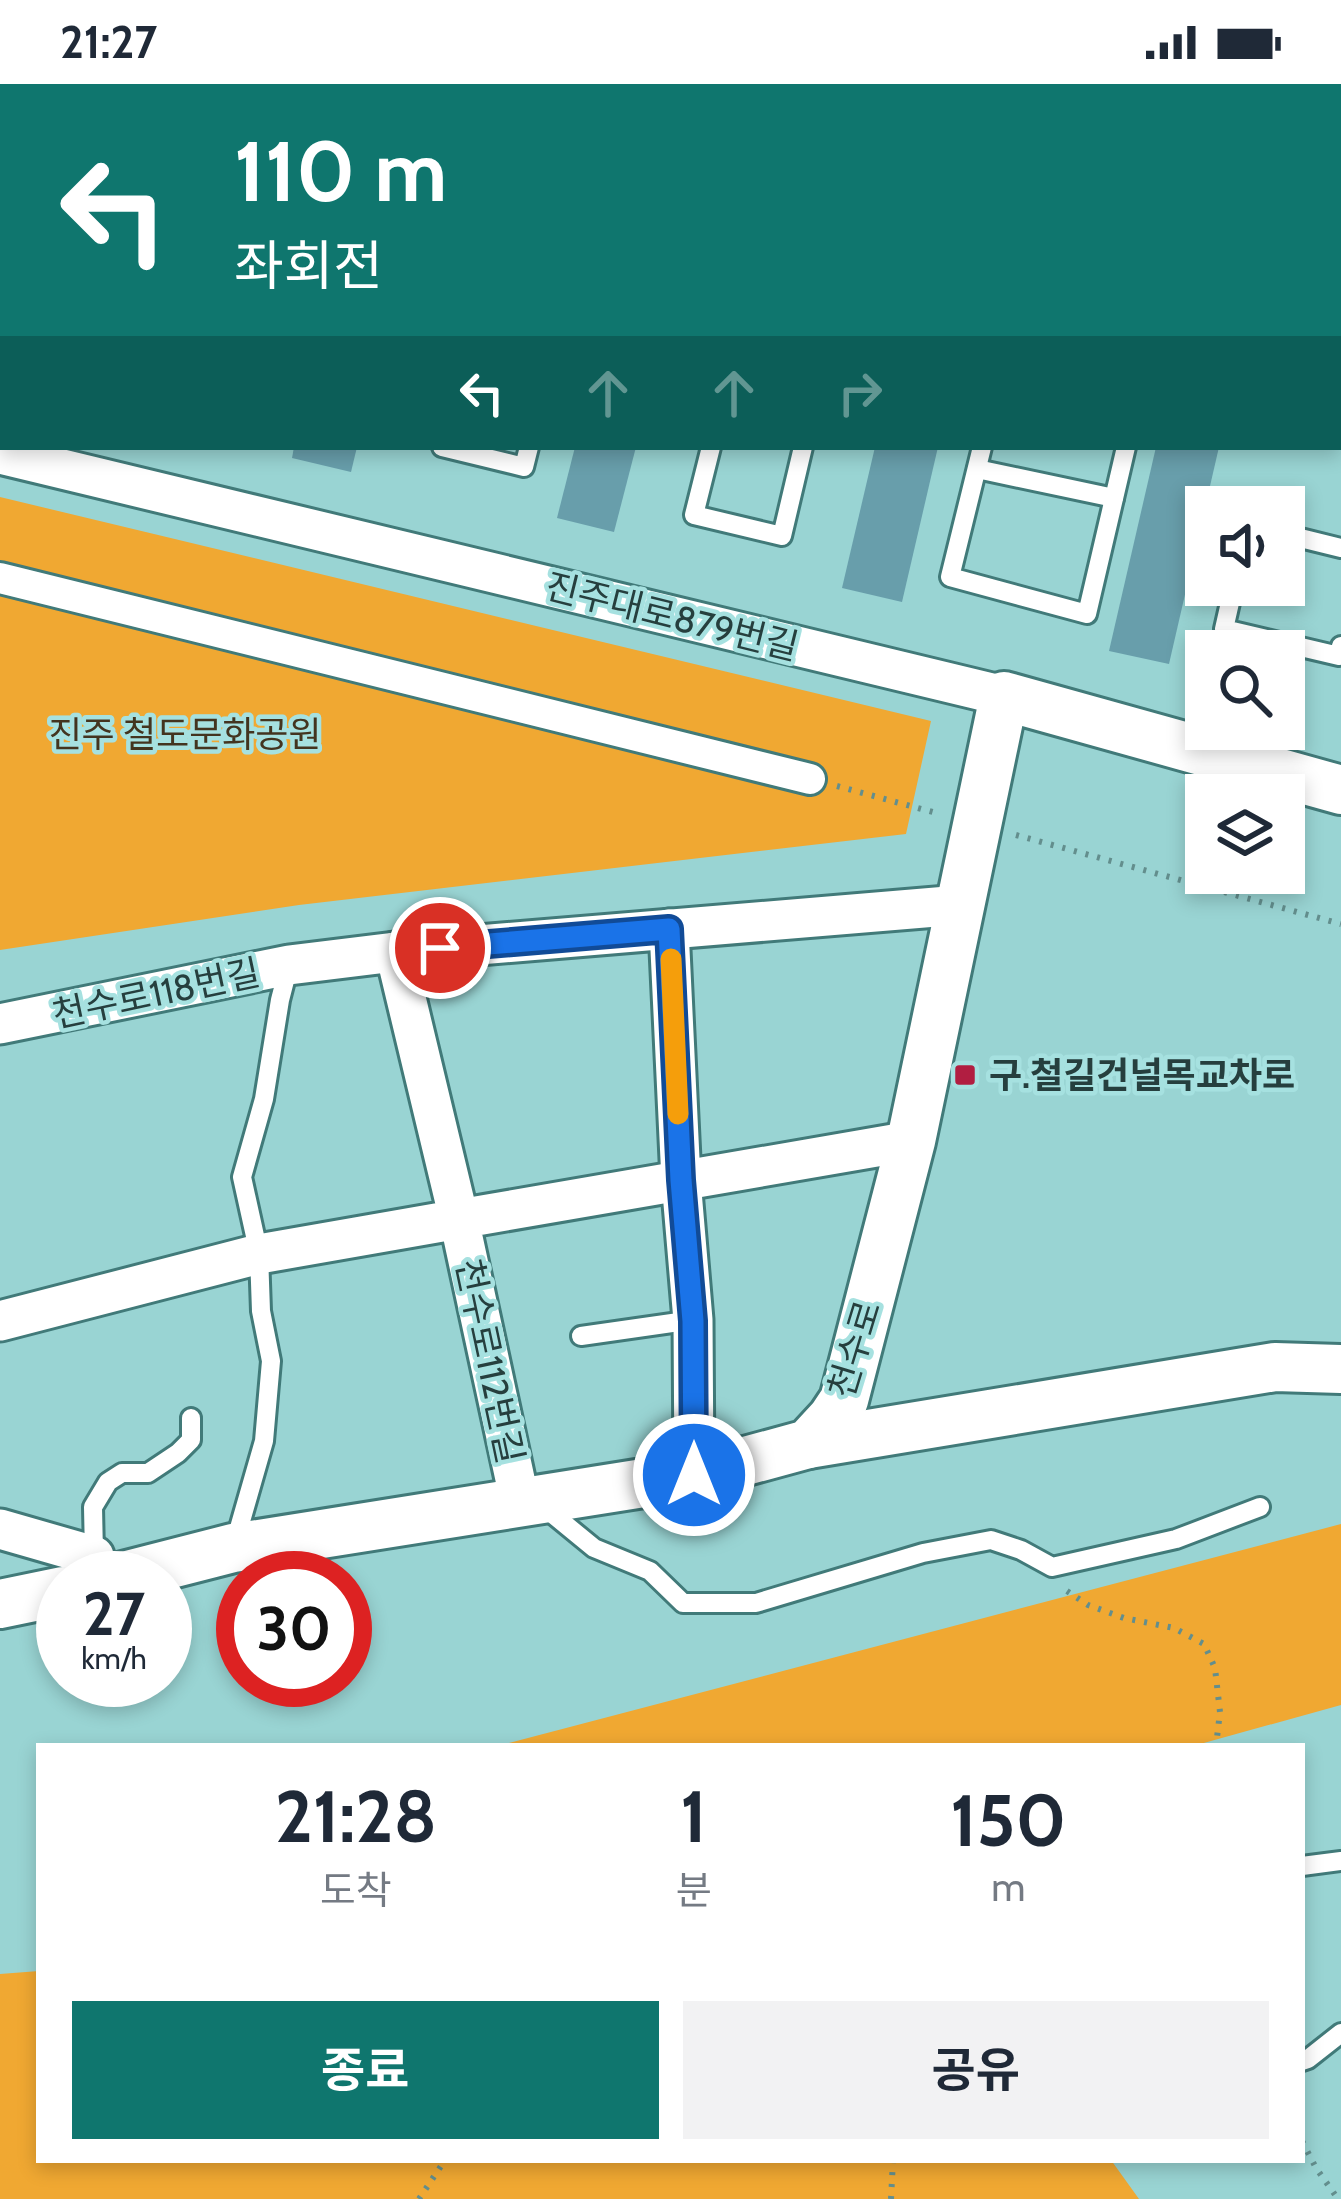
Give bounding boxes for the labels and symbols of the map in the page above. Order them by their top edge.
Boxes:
street label: 진주대로879번길 [541,563,803,669]
park label: 진주 철도문화공원 [48,712,322,756]
pin [389,897,491,999]
street label: 천수로118번길 [48,950,264,1036]
place label: 구.철길건널목교차로 [989,1053,1295,1097]
marker: 구.철길건널목교차로 [952,1062,978,1088]
street label: 천수로112번길 [447,1255,533,1467]
street label: 천수로 [818,1295,890,1403]
position arrow [631,1412,757,1538]
speed limit sign: 30 [216,1551,372,1707]

